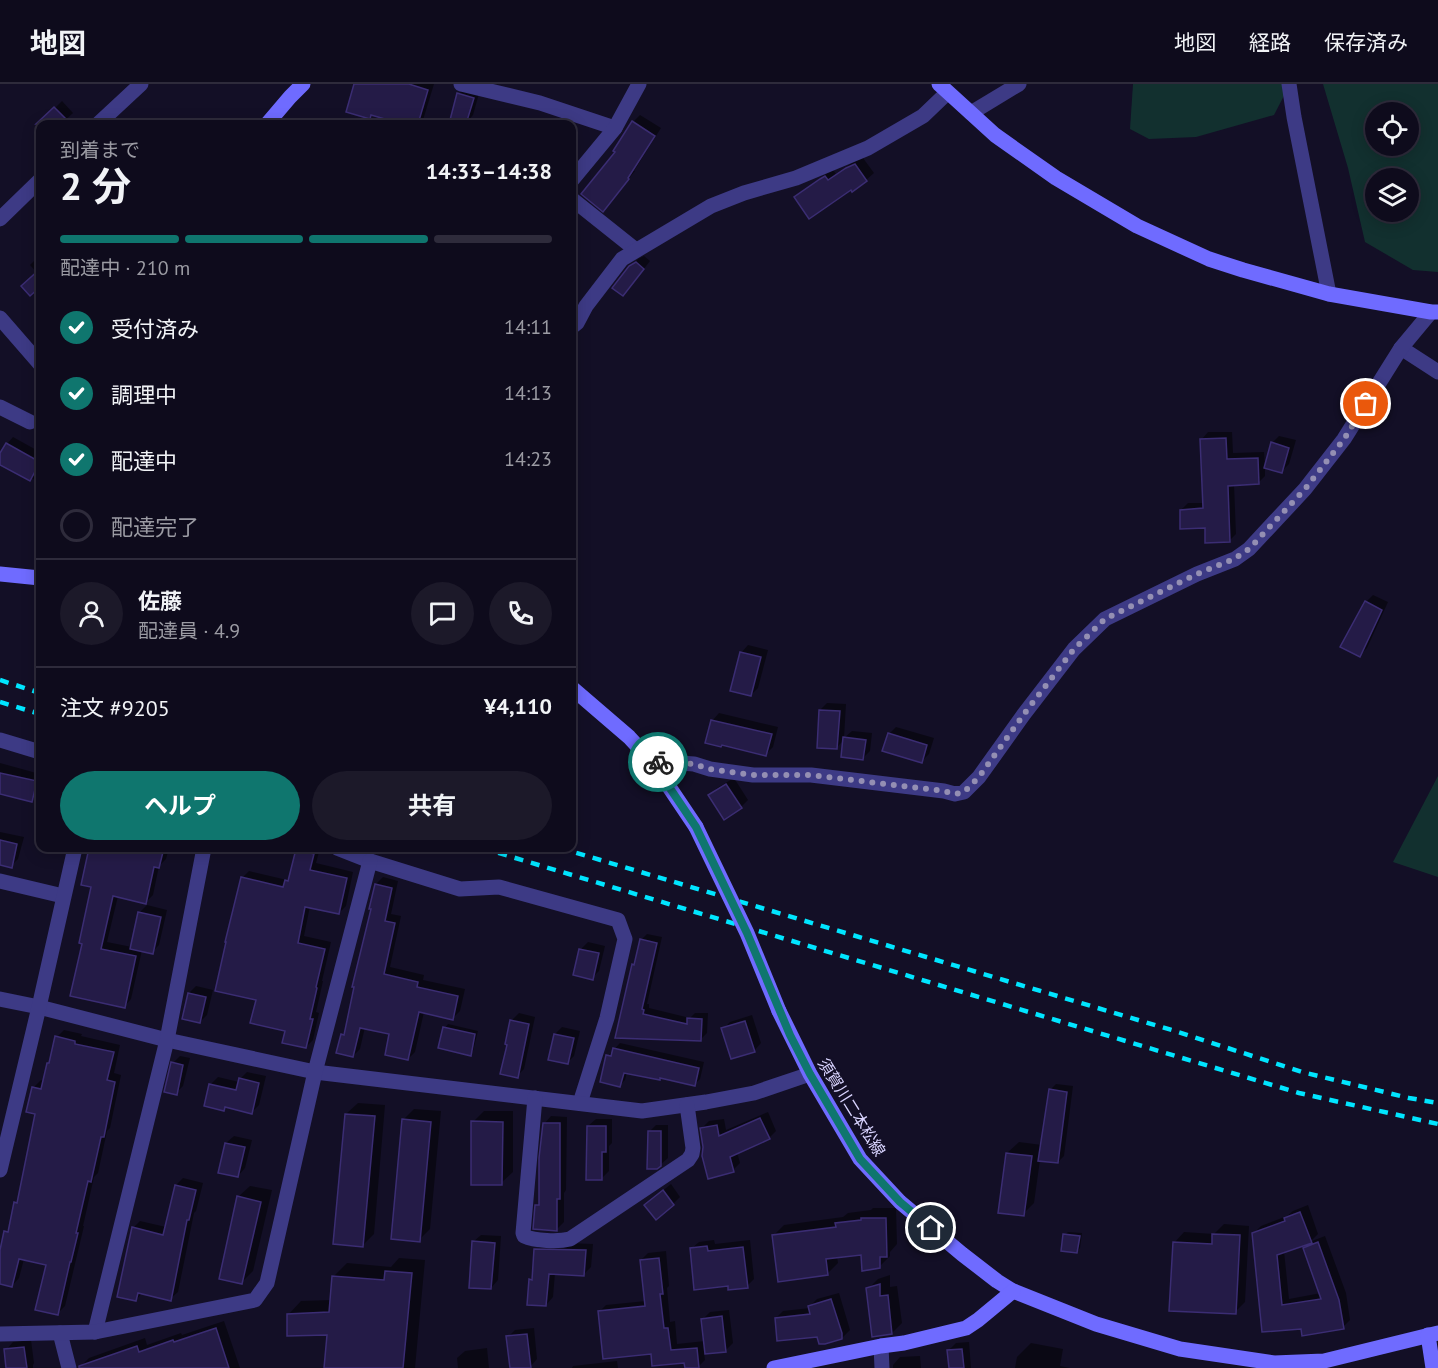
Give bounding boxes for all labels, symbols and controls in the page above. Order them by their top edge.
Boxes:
text: 地図 [30,24,86,61]
text: 地図 [1174,29,1216,56]
text: 経路 [1249,29,1291,56]
text: 保存済み [1324,29,1408,56]
map controls [1365,102,1419,222]
button: locate [1365,102,1419,156]
text: 到着まで [60,137,140,163]
text: 14:33–14:38 [426,157,552,185]
text: 2 分 [60,160,131,211]
button: layers [1365,168,1419,222]
text: 配達中 · 210 m [60,255,190,281]
icon: check [60,311,93,344]
text: 14:11 [504,314,552,340]
text: 受付済み [111,315,199,343]
icon: check [60,377,93,410]
pin [1340,378,1391,429]
text: 14:13 [504,380,552,406]
text: 調理中 [111,381,177,409]
icon: bag [1349,387,1382,420]
icon: check [60,443,93,476]
text: 14:23 [504,446,552,472]
text: 配達中 [111,447,177,475]
text: 配達完了 [111,513,199,541]
button: person [60,582,123,645]
button: chat [411,582,474,645]
button: phone [489,582,552,645]
text: 佐藤 [138,587,182,615]
text: 配達員 · 4.9 [138,618,240,644]
text: ¥4,110 [484,692,552,720]
text: 注文 #9205 [60,694,170,722]
courier [628,732,688,792]
icon: bike [642,746,675,779]
button: ヘルプ [60,771,300,840]
button: 共有 [312,771,552,840]
street label: 須賀川二本松線 [814,1054,890,1160]
pin [905,1202,956,1253]
icon: home [914,1211,947,1244]

